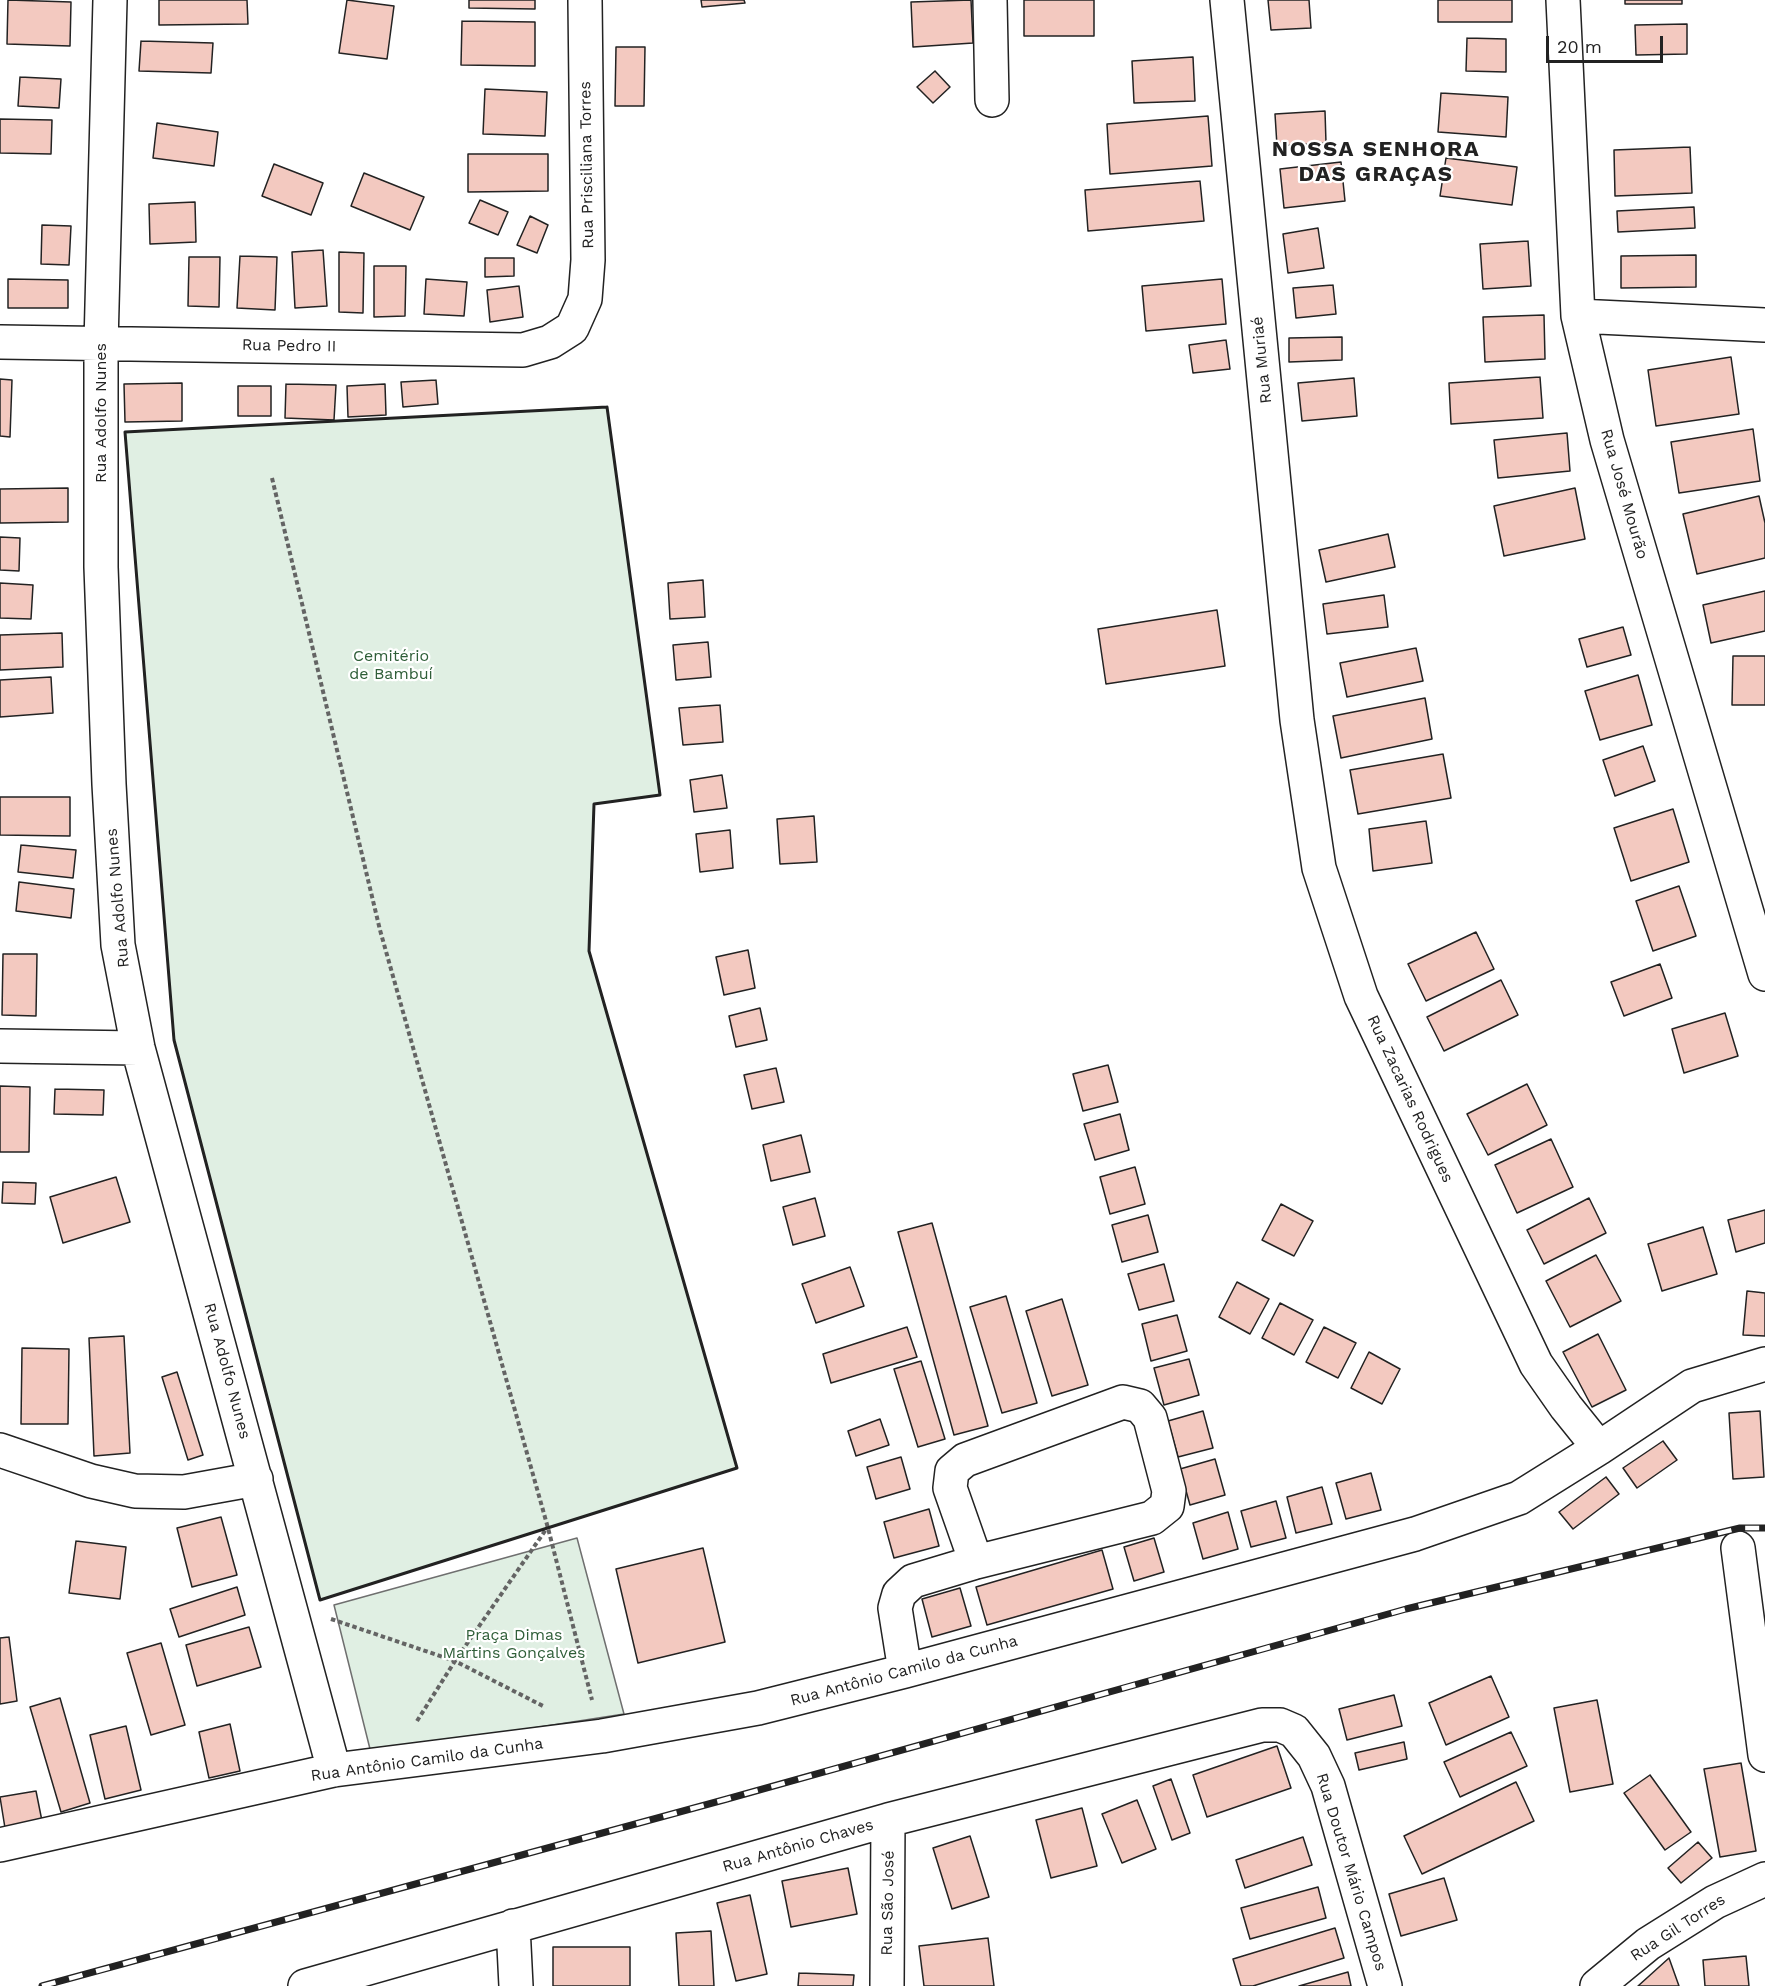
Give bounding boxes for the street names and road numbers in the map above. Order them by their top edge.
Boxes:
street label: Rua Prisciliana Torres [576,81,598,249]
street label: Rua Muriaé [1248,316,1276,404]
street label: Rua Pedro II [242,336,336,356]
street label: Rua Adolfo Nunes [91,343,111,483]
street label: Rua José Mourão [1596,427,1652,561]
street label: Rua Adolfo Nunes [102,827,134,969]
street label: Rua Zacarias Rodrigues [1363,1012,1457,1186]
street label: Rua Adolfo Nunes [200,1301,254,1441]
street label: Rua Antônio Camilo da Cunha [788,1631,1020,1711]
street label: Rua Antônio Camilo da Cunha [310,1734,544,1786]
street label: Rua Doutor Mário Campos [1312,1771,1390,1973]
street label: Rua Antônio Chaves [720,1815,876,1877]
street label: Rua São José [877,1850,899,1956]
street label: Rua Gil Torres [1627,1890,1729,1966]

